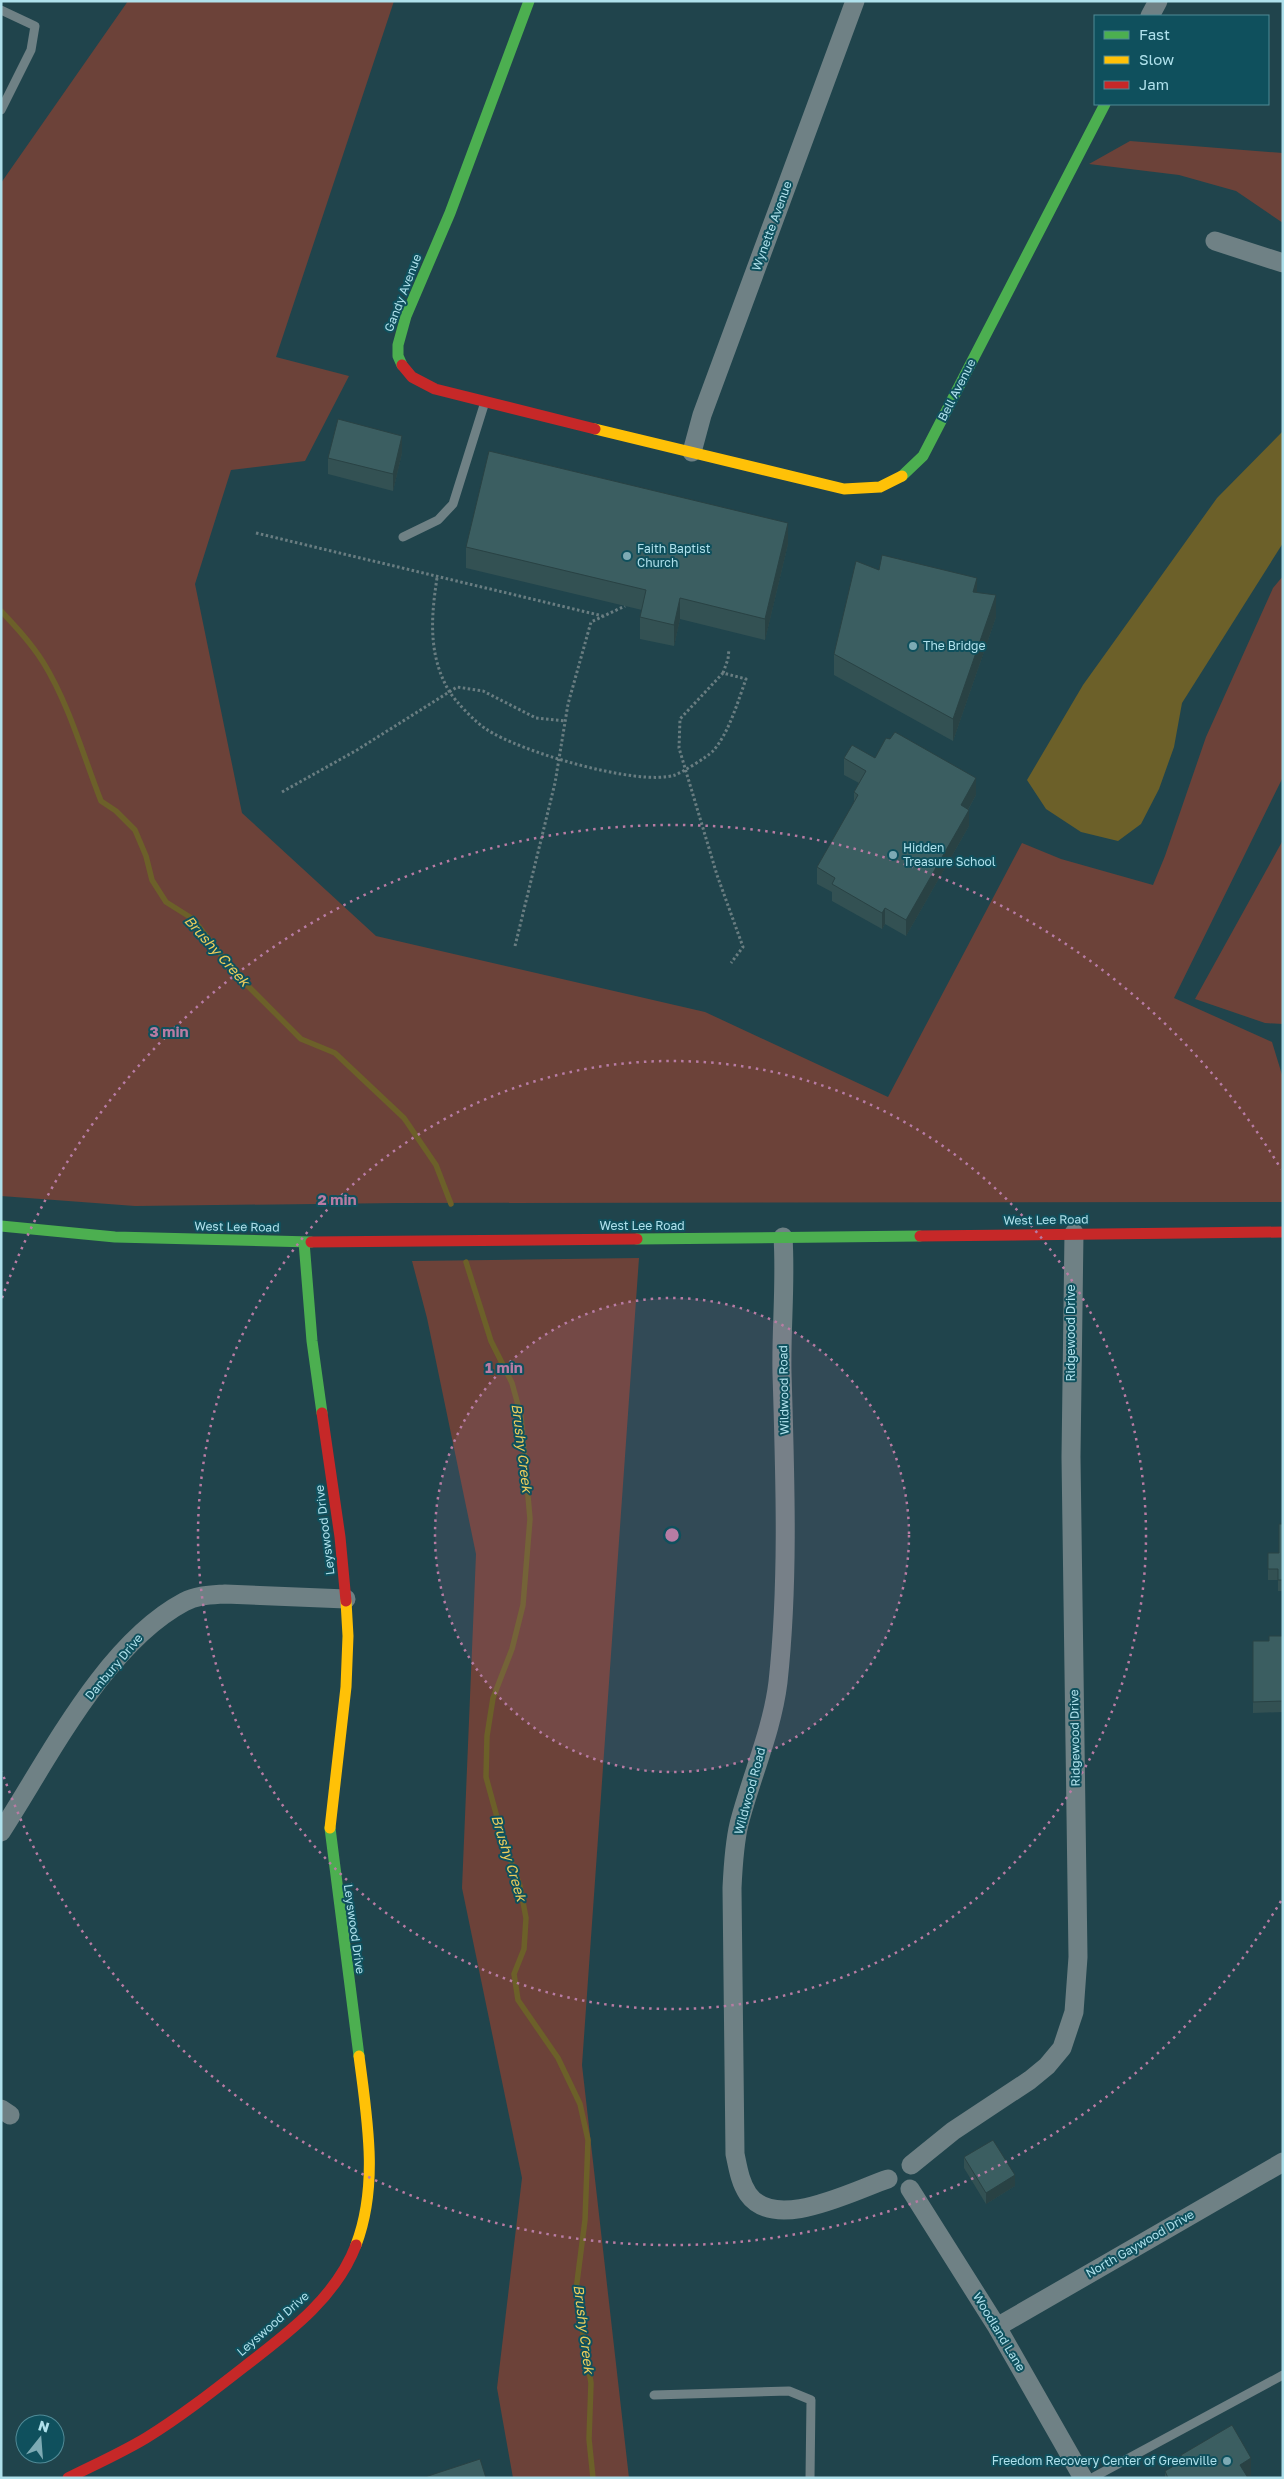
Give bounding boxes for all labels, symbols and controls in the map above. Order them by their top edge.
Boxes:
legend [1094,15,1269,105]
text: Fast [1139,25,1170,43]
text: Slow [1139,50,1174,68]
text: Jam [1139,75,1169,93]
street label: Wynette Avenue [748,179,795,273]
street label: Gandy Avenue [381,252,424,334]
street label: Bell Avenue [934,356,979,423]
place label: Faith Baptist Church [637,541,711,570]
marker: Faith Baptist Church [621,550,633,562]
place label: The Bridge [923,638,985,653]
marker: The Bridge [907,640,919,652]
place label: Hidden Treasure School [903,840,996,869]
marker: Hidden Treasure School [887,849,899,861]
water label: Brushy Creek [181,912,255,991]
text: 3 min [149,1022,189,1040]
text: 2 min [317,1190,357,1208]
street label: West Lee Road [1003,1211,1089,1228]
street label: West Lee Road [194,1218,280,1235]
street label: West Lee Road [599,1218,685,1233]
street label: Ridgewood Drive [1063,1284,1078,1382]
street label: Wildwood Road [775,1345,792,1435]
text: 1 min [485,1358,523,1376]
water label: Brushy Creek [509,1403,537,1495]
street label: Leyswood Drive [312,1484,337,1576]
centre of rings [663,1526,681,1544]
street label: Danbury Drive [82,1631,146,1703]
street label: Ridgewood Drive [1066,1689,1083,1787]
street label: Wildwood Road [731,1746,768,1836]
water label: Brushy Creek [488,1813,531,1905]
street label: Leyswood Drive [341,1883,368,1975]
street label: North Gaywood Drive [1083,2206,1197,2281]
water label: Brushy Creek [571,2284,599,2376]
street label: Leyswood Drive [234,2288,312,2359]
street label: Woodland Lane [970,2290,1029,2374]
north arrow [15,2414,65,2464]
text: N [36,2416,52,2436]
place label: Freedom Recovery Center of Greenville [992,2453,1217,2468]
marker: Freedom Recovery Center of Greenville [1221,2455,1233,2467]

